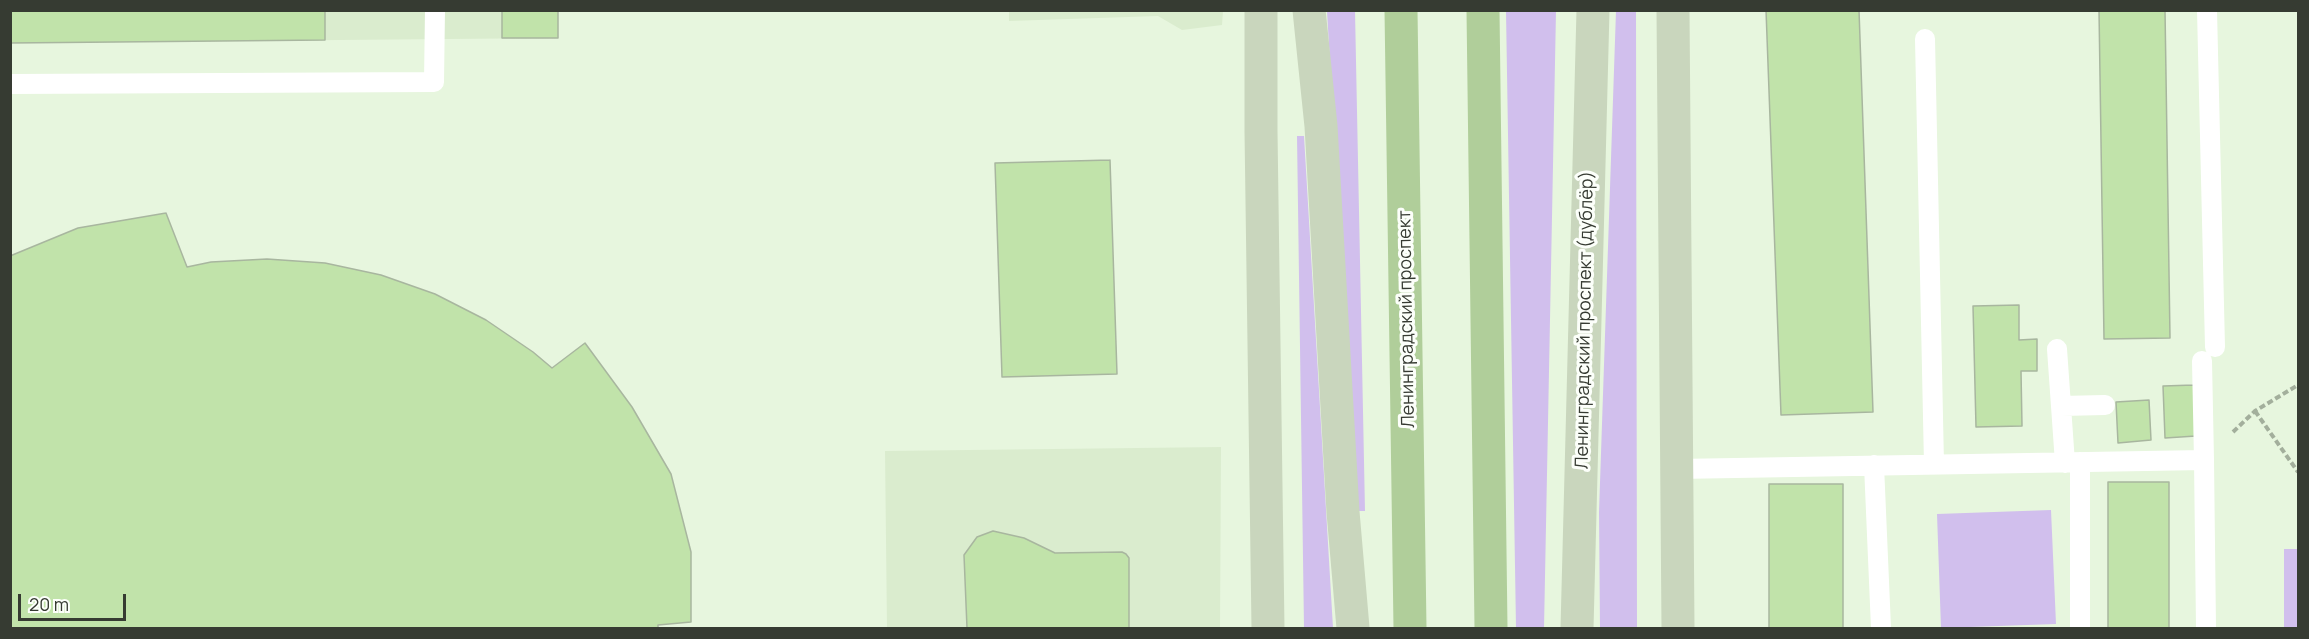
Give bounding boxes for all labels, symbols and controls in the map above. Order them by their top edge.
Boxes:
street label: Ленинградский проспект (дублёр) [1572,171,1598,469]
street label: Ленинградский проспект [1394,210,1420,428]
scale bar [21,582,129,620]
text: 20 m [29,592,69,616]

